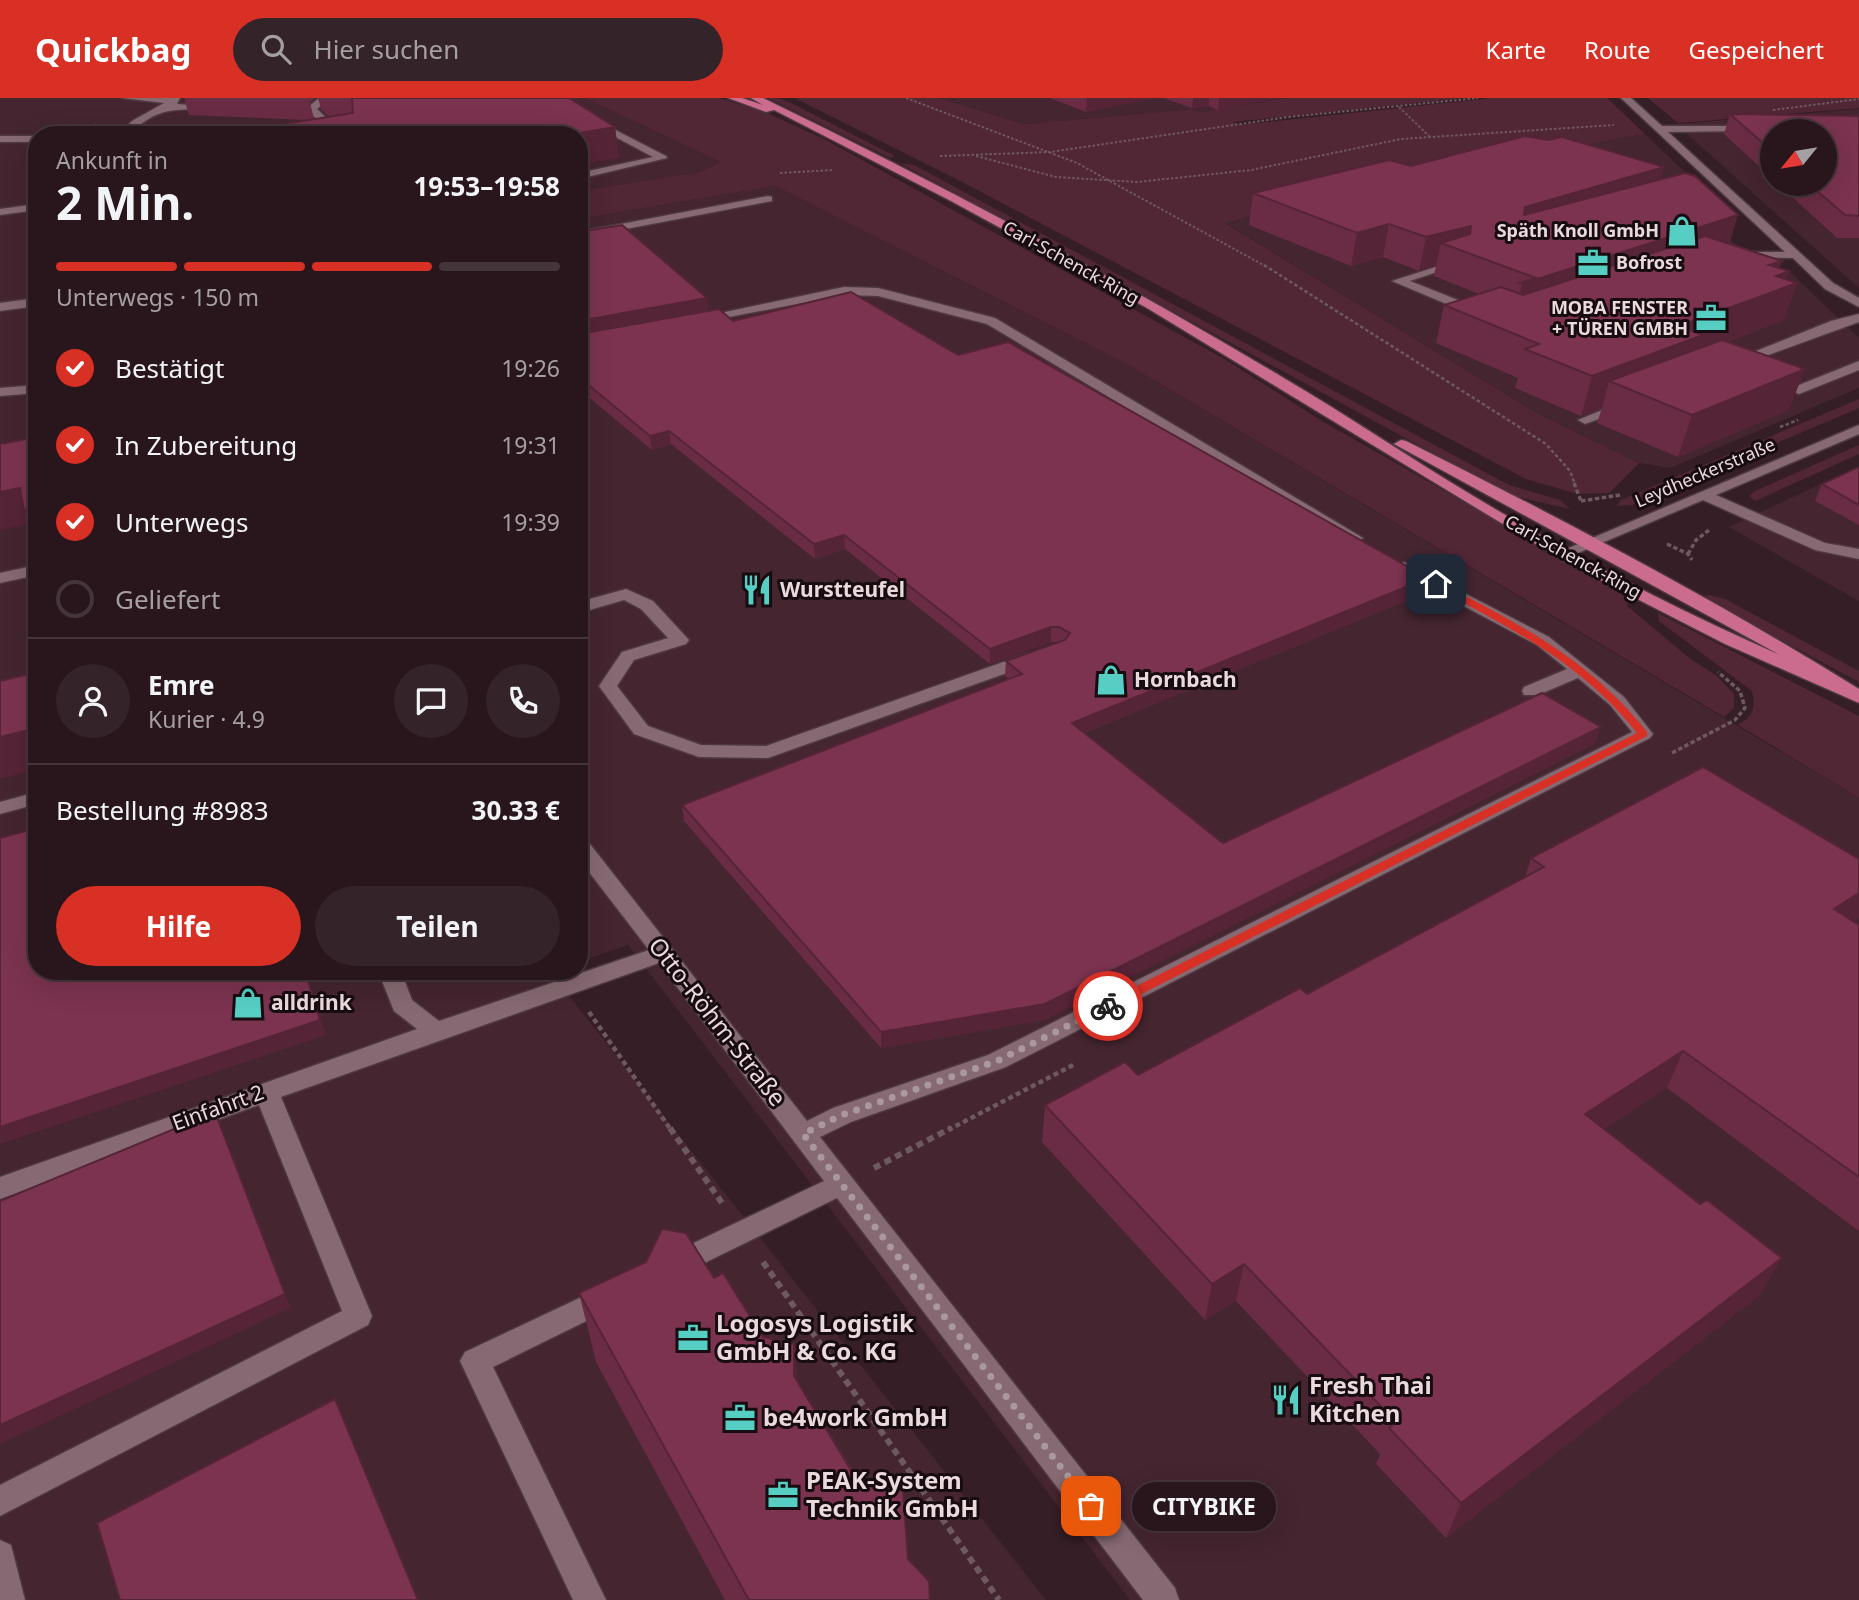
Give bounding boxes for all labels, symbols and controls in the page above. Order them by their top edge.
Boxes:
search box [233,18,723,81]
text: Quickbag [35,27,191,72]
icon: search [257,30,295,68]
text: Hier suchen [313,31,459,67]
text: Karte [1486,33,1546,66]
text: Route [1584,33,1651,66]
text: Gespeichert [1689,33,1824,66]
north arrow [1760,119,1838,196]
map controls [1760,119,1837,196]
text: Ankunft in [56,144,168,176]
text: 19:53–19:58 [413,168,560,204]
text: 2 Min. [56,171,194,233]
shop icon: Späth Knoll GmbH [1665,214,1699,248]
street label: Carl-Schenck-Ring [999,215,1144,310]
place label: Späth Knoll GmbH [1497,218,1659,242]
office icon: Bofrost [1576,246,1610,280]
place label: Bofrost [1616,250,1682,274]
text: Unterwegs · 150 m [56,281,259,313]
place label: MOBA FENSTER + TÜREN GMBH [1551,295,1688,340]
office icon: MOBA FENSTER + TÜREN GMBH [1694,301,1728,335]
icon: check [56,349,94,387]
text: Bestätigt [115,350,224,386]
text: 19:26 [501,352,560,384]
icon: check [56,426,94,464]
text: In Zubereitung [115,427,297,463]
text: 19:31 [501,429,560,461]
street label: Leydheckerstraße [1631,432,1779,513]
icon: check [56,503,94,541]
text: Unterwegs [115,504,248,540]
text: 19:39 [501,506,560,538]
street label: Carl-Schenck-Ring [1501,509,1646,604]
pin [1406,554,1466,614]
icon: home [1417,565,1455,603]
restaurant icon: Wurstteufel [740,573,774,607]
place label: Wurstteufel [780,575,905,603]
text: Geliefert [115,581,220,617]
shop icon: Hornbach [1094,663,1128,697]
button: person [56,664,130,738]
button: chat [394,664,468,738]
button: phone [486,664,560,738]
place label: Hornbach [1134,665,1237,693]
text: Emre [148,667,215,703]
text: Kurier · 4.9 [148,703,265,735]
text: Bestellung #8983 [56,792,269,828]
text: 30.33 € [472,792,560,828]
button: Hilfe [56,886,301,966]
button: Teilen [315,886,560,966]
street label: Otto-Röhm-Straße [642,930,795,1112]
courier [1073,971,1143,1041]
shop icon: alldrink [231,986,265,1020]
icon: bike [1089,987,1127,1025]
place label: alldrink [271,988,353,1016]
street label: Einfahrt 2 [168,1078,267,1137]
place label: Logosys Logistik GmbH & Co. KG [716,1306,914,1367]
office icon: Logosys Logistik GmbH & Co. KG [676,1321,710,1355]
place label: Fresh Thai Kitchen [1309,1368,1432,1429]
restaurant icon: Fresh Thai Kitchen [1269,1383,1303,1417]
place label: be4work GmbH [763,1400,948,1433]
office icon: be4work GmbH [723,1401,757,1435]
place label: PEAK-System Technik GmbH [806,1463,979,1524]
pin [1061,1476,1121,1536]
office icon: PEAK-System Technik GmbH [766,1478,800,1512]
callout: CITYBIKE [1133,1482,1276,1530]
icon: bag [1072,1487,1110,1525]
text: CITYBIKE [1152,1490,1256,1522]

